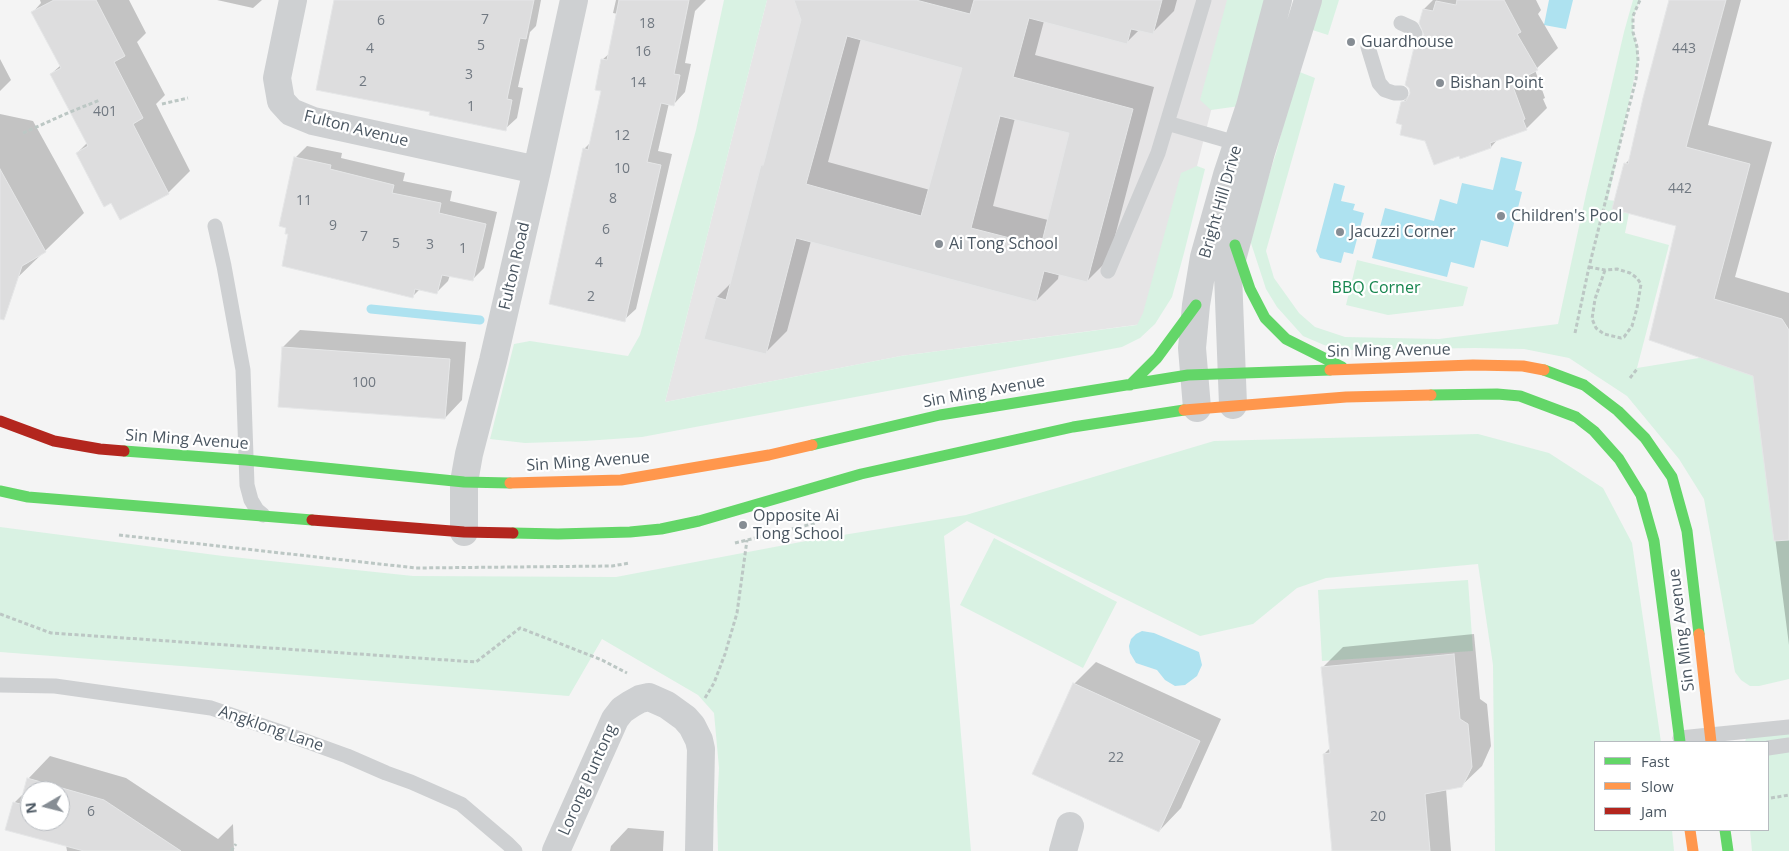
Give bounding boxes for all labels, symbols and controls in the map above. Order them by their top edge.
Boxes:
house number: 7 [481,12,489,28]
house number: 6 [377,13,385,29]
house number: 18 [639,16,655,32]
place label: Guardhouse [1361,32,1454,52]
marker: Guardhouse [1345,36,1357,48]
house number: 5 [477,38,485,54]
house number: 4 [366,41,374,57]
house number: 443 [1672,41,1696,57]
house number: 16 [635,44,651,60]
house number: 3 [465,67,473,83]
place label: Bishan Point [1450,73,1543,93]
house number: 2 [359,74,367,90]
house number: 14 [630,75,646,91]
marker: Bishan Point [1434,77,1446,89]
house number: 1 [467,99,475,115]
house number: 401 [93,104,117,120]
street label: Fulton Avenue [302,107,410,151]
house number: 12 [614,128,630,144]
street label: Bright Hill Drive [1196,143,1246,261]
house number: 10 [614,161,630,177]
house number: 442 [1668,181,1692,197]
house number: 8 [609,191,617,207]
house number: 11 [296,193,312,209]
place label: Children's Pool [1511,206,1622,226]
marker: Children's Pool [1495,210,1507,222]
house number: 9 [329,218,337,234]
street label: Fulton Road [496,220,534,312]
house number: 6 [602,222,610,238]
place label: Jacuzzi Corner [1350,222,1455,242]
marker: Jacuzzi Corner [1334,226,1346,238]
house number: 7 [360,229,368,245]
place label: Ai Tong School [949,234,1058,254]
house number: 5 [392,236,400,252]
house number: 3 [426,237,434,253]
marker: Ai Tong School [933,238,945,250]
house number: 1 [459,241,467,257]
house number: 4 [595,255,603,271]
park label: BBQ Corner [1332,278,1420,298]
house number: 2 [587,289,595,305]
street label: Sin Ming Avenue [1327,340,1451,362]
street label: Sin Ming Avenue [921,372,1047,412]
house number: 100 [352,375,376,391]
street label: Sin Ming Avenue [125,426,249,454]
street label: Sin Ming Avenue [526,448,650,476]
place label: Opposite Ai Tong School [753,506,844,544]
marker: Opposite Ai Tong School [737,519,749,531]
street label: Sin Ming Avenue [1665,568,1699,692]
street label: Angklong Lane [216,702,326,756]
street label: Lorong Puntong [555,721,621,839]
legend [1594,741,1769,831]
house number: 22 [1108,750,1124,766]
text: Fast [1641,751,1670,771]
text: Slow [1641,776,1674,796]
north arrow [20,781,70,831]
text: N [20,801,41,815]
text: Jam [1641,801,1667,821]
house number: 6 [87,804,95,820]
house number: 20 [1370,809,1386,825]

